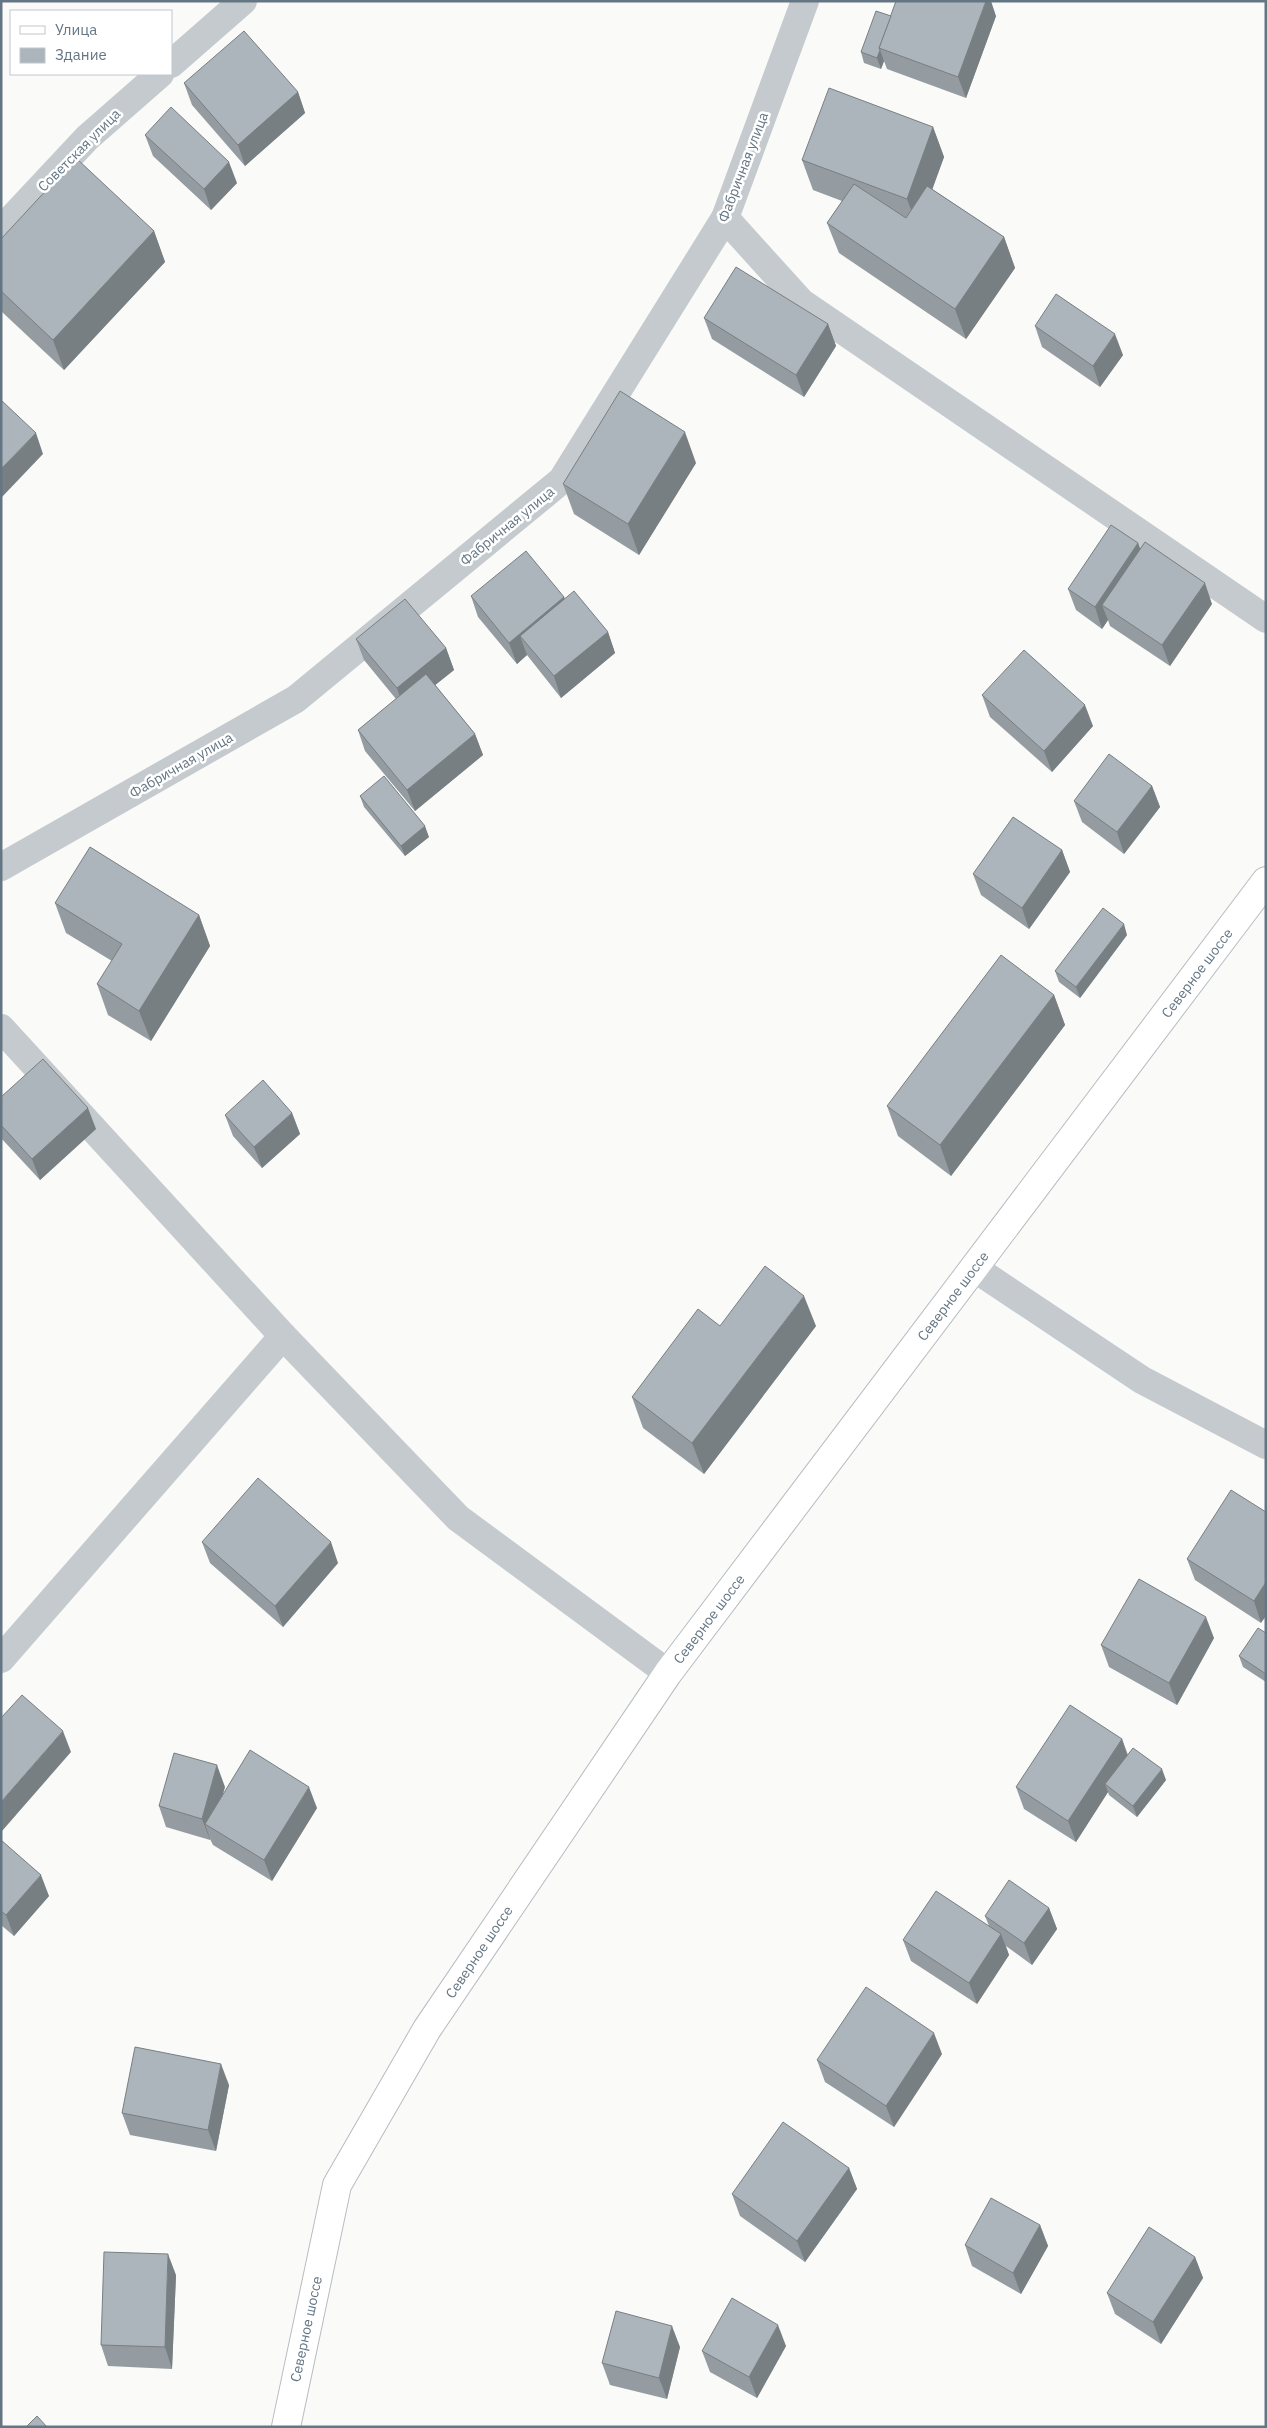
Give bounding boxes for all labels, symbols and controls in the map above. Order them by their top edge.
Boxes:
legend [10,10,172,75]
text: Улица [55,20,97,39]
text: Здание [55,45,107,64]
street label: Советская улица [34,104,125,195]
street label: Фабричная улица [714,109,772,225]
street label: Фабричная улица [456,482,558,570]
street label: Фабричная улица [126,728,236,802]
street label: Северное шоссе [1157,924,1237,1021]
street label: Северное шоссе [913,1247,993,1344]
street label: Северное шоссе [669,1570,749,1667]
street label: Северное шоссе [441,1902,517,2002]
street label: Северное шоссе [286,2274,326,2384]

